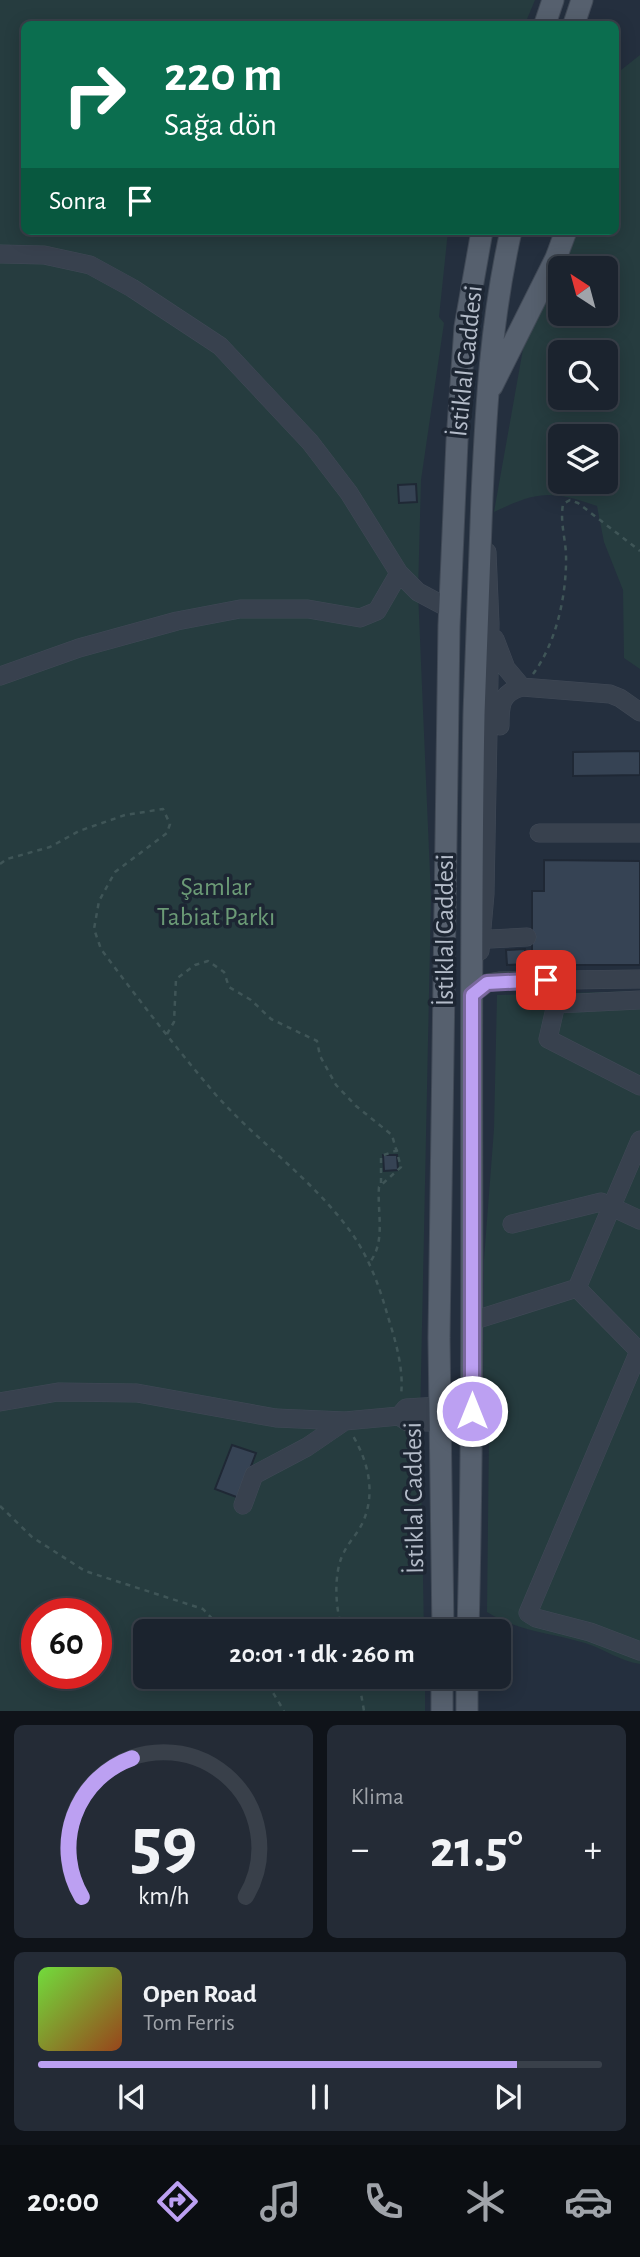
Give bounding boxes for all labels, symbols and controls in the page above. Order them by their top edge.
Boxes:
icon: right [49,49,140,140]
text: 220 m [164,51,283,100]
text: Sağa dön [164,109,277,141]
icon: arrive [121,182,159,220]
text: Sonra [49,188,107,214]
north arrow [548,256,618,326]
map controls [548,256,618,494]
street label: İstiklal Caddesi [444,284,487,438]
button: search [548,340,618,410]
button: layers [548,424,618,494]
street label: İstiklal Caddesi [431,854,458,1006]
park label: Şamlar Tabiat Parkı [157,874,275,930]
pin [516,950,576,1010]
icon: arrive [527,961,565,999]
position arrow [435,1374,509,1448]
street label: İstiklal Caddesi [399,1422,428,1574]
speed limit sign: 60 [21,1598,112,1689]
text: 20:01 · 1 dk · 260 m [229,1641,415,1667]
text: Klima [351,1786,404,1809]
text: 59 [130,1810,197,1883]
text: 21.5° [430,1824,523,1876]
text: − [351,1831,369,1869]
text: + [584,1831,602,1869]
text: km/h [138,1884,189,1909]
text: Open Road [143,1981,257,2007]
text: Tom Ferris [143,2012,235,2035]
icon: previous [113,2078,151,2116]
icon: pause [301,2078,339,2116]
icon: next [489,2078,527,2116]
icon: directions [153,2177,202,2226]
icon: music [256,2177,305,2226]
icon: phone [359,2177,408,2226]
icon: climate [461,2177,510,2226]
icon: car [564,2177,613,2226]
text: 20:00 [27,2185,99,2217]

